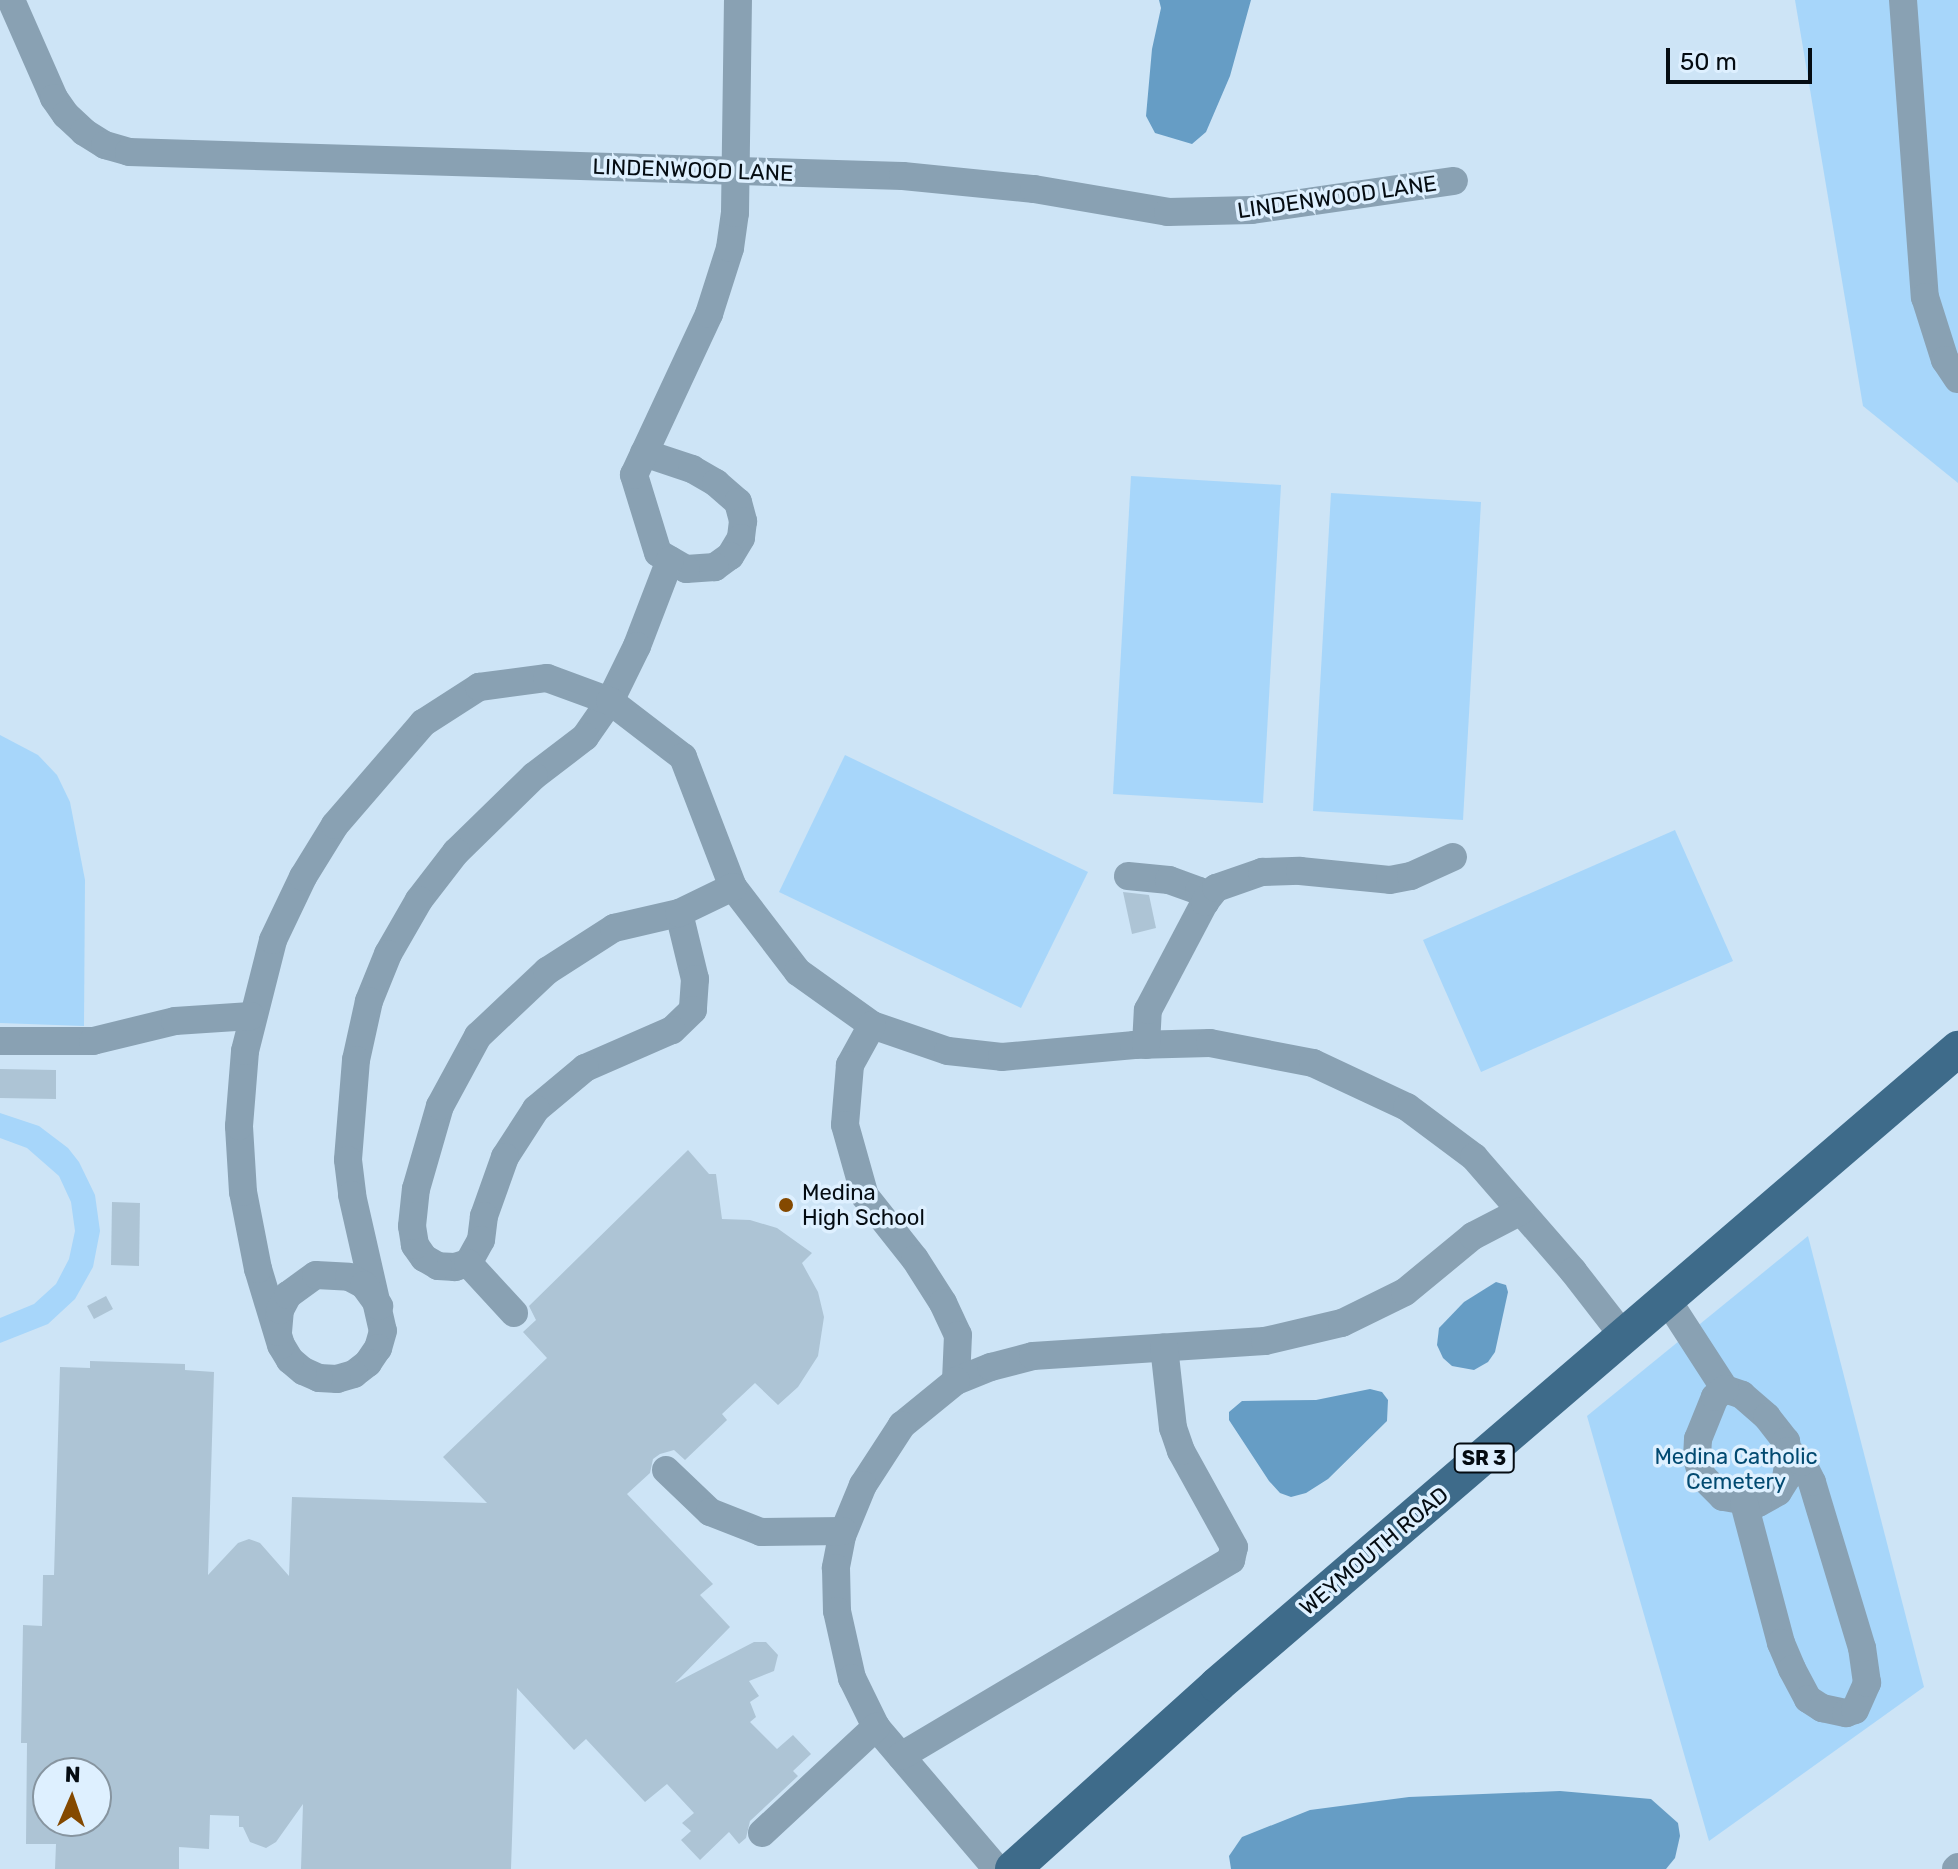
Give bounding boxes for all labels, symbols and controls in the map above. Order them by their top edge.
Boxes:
scale bar [1670,32,1816,82]
text: 50 m [1680,48,1737,76]
street label: LINDENWOOD LANE [592,153,794,187]
street label: LINDENWOOD LANE [1236,170,1438,224]
place label: Medina High School [802,1179,925,1230]
marker: Medina High School [777,1196,795,1214]
road number: SR 3 [1452,1442,1516,1474]
park label: Medina Catholic Cemetery [1654,1443,1818,1494]
street label: WEYMOUTH ROAD [1294,1481,1454,1621]
north arrow [32,1757,112,1837]
text: N [64,1761,81,1788]

